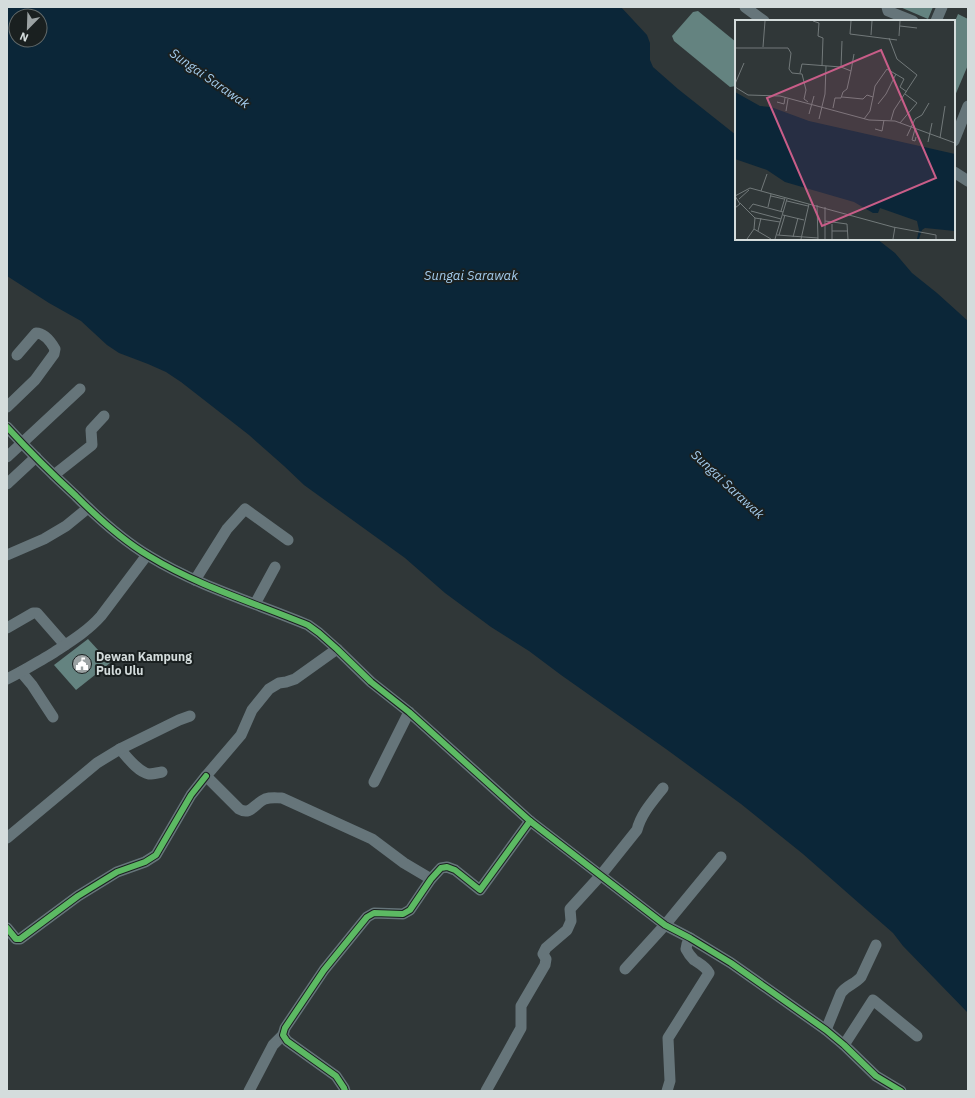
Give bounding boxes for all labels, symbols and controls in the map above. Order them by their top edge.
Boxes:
north arrow [8,8,48,48]
inset map [735,20,955,240]
text: N [18,29,30,45]
water label: Sungai Sarawak [166,45,253,112]
water label: Sungai Sarawak [424,267,518,284]
water label: Sungai Sarawak [688,446,768,523]
place label: Dewan Kampung Pulo Ulu [96,649,192,678]
public building icon: Dewan Kampung Pulo Ulu [71,653,93,675]

